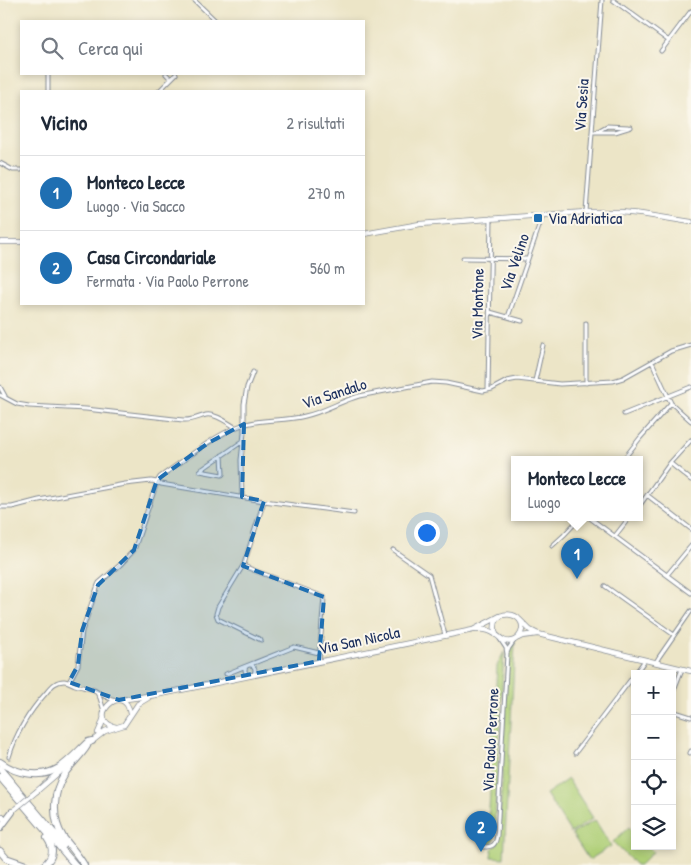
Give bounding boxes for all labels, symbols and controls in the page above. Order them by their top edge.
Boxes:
search box [20,20,365,75]
icon: search [38,34,66,62]
text: Cerca qui [78,35,143,61]
street label: Via Sesia [568,78,594,132]
text: Vicino [40,108,87,137]
text: 2 risultati [286,112,345,134]
text: Monteco Lecce [87,169,185,195]
text: 1 [53,182,59,204]
text: 270 m [308,182,345,204]
text: Luogo · Via Sacco [87,195,185,217]
place label: Via Adriatica [548,207,622,229]
marker: Via Adriatica [532,212,544,224]
street label: Via Velino [494,230,534,294]
text: Casa Circondariale [87,244,216,270]
text: 2 [52,257,60,279]
text: 560 m [310,257,345,279]
street label: Via Montone [465,268,489,340]
text: Fermata · Via Paolo Perrone [87,270,249,292]
street label: Via Sandalo [299,372,370,414]
popup [511,456,643,521]
text: Monteco Lecce [528,465,626,491]
text: Luogo [528,491,560,513]
your location [414,520,440,546]
pin: 1 [561,538,593,579]
street label: Via San Nicola [316,621,402,659]
map controls [631,670,676,850]
button: + [631,670,676,715]
street label: Via Paolo Perrone [476,687,504,792]
button: − [631,715,676,760]
button: locate [631,760,676,805]
button: layers [631,805,676,850]
pin: 2 [465,811,497,852]

